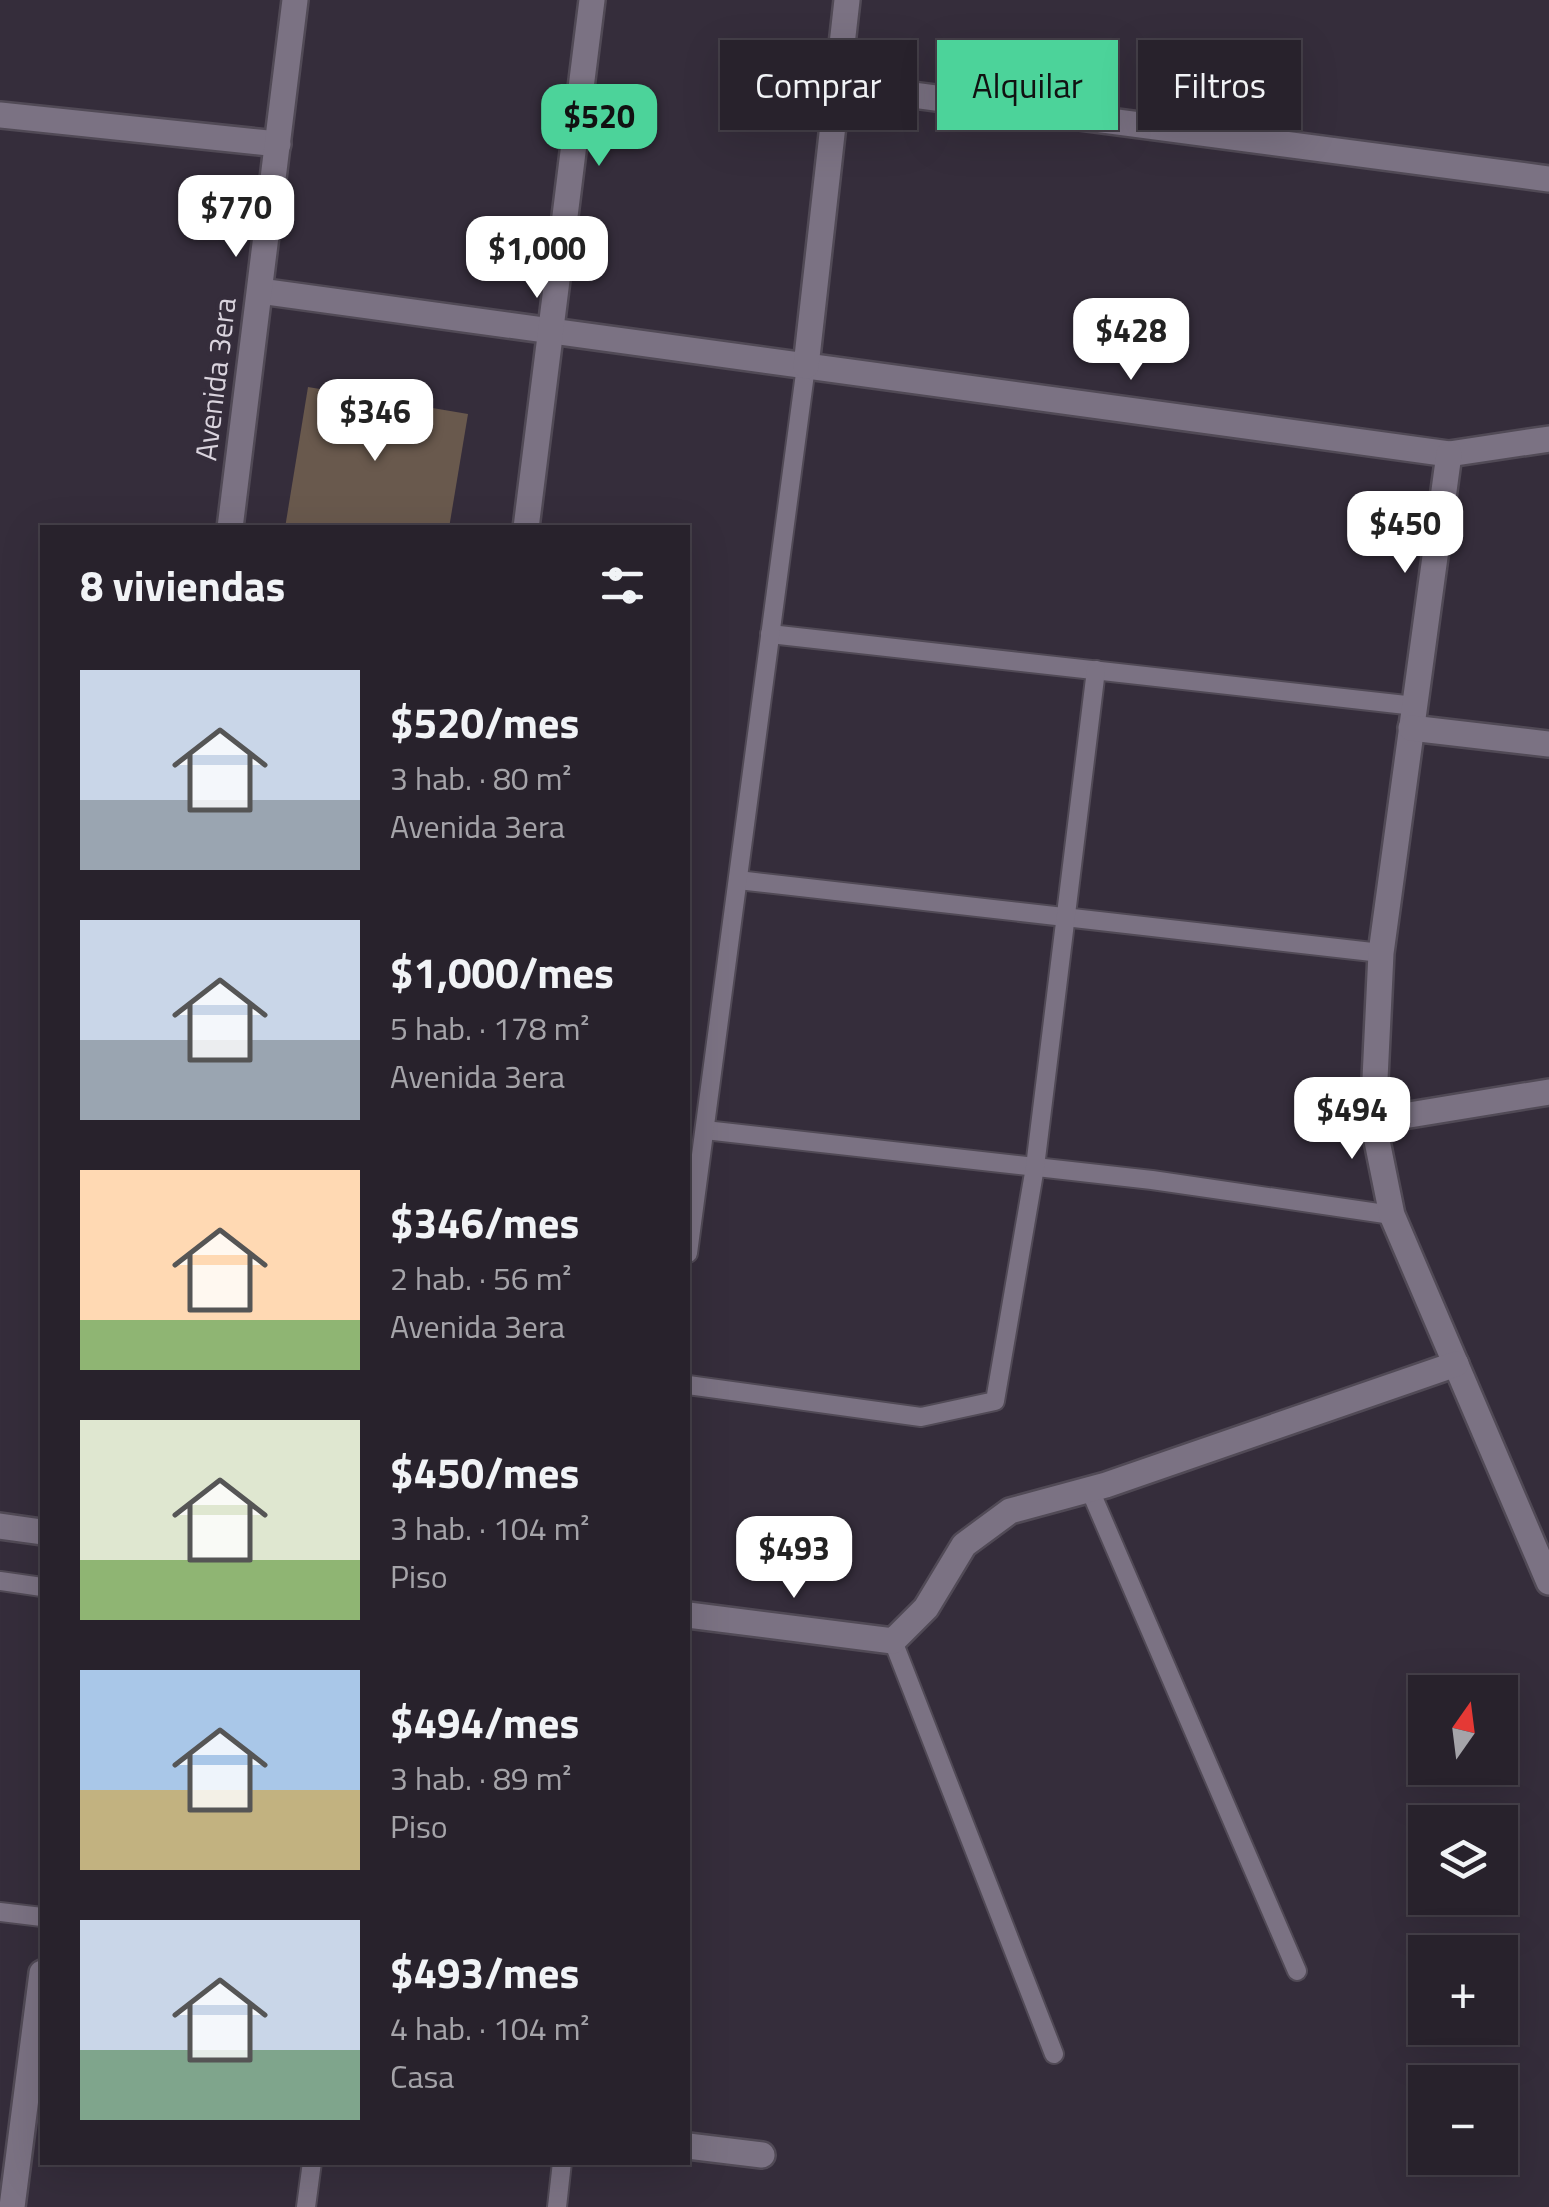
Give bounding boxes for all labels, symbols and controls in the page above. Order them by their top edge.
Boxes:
chip: Comprar [720,40,917,130]
chip: Alquilar [937,40,1118,130]
chip: Filtros [1138,40,1301,130]
pin: $520 [540,84,658,169]
text: $520 [563,92,635,140]
pin: $770 [177,175,295,260]
text: $770 [200,183,272,231]
pin: $1,000 [456,216,618,301]
text: $1,000 [488,224,586,272]
street label: Avenida 3era [182,295,248,463]
pin: $428 [1072,298,1190,383]
text: $428 [1095,306,1167,354]
pin: $346 [316,379,434,464]
text: $346 [339,387,411,435]
pin: $450 [1346,491,1464,576]
text: $450 [1369,499,1441,547]
text: 8 viviendas [80,553,285,617]
icon: filters [595,558,650,613]
text: $520/mes [390,690,579,754]
icon: home [160,710,280,830]
text: 3 hab. · 80 m² [390,754,572,802]
text: Avenida 3era [390,802,565,850]
text: $1,000/mes [390,940,614,1004]
icon: home [160,960,280,1080]
text: 5 hab. · 178 m² [390,1004,589,1052]
text: Avenida 3era [390,1052,565,1100]
pin: $494 [1293,1077,1411,1162]
text: $494 [1316,1085,1388,1133]
text: $346/mes [390,1190,579,1254]
icon: home [160,1210,280,1330]
text: 2 hab. · 56 m² [390,1254,572,1302]
text: Avenida 3era [390,1302,565,1350]
text: $450/mes [390,1440,579,1504]
icon: home [160,1460,280,1580]
text: 3 hab. · 104 m² [390,1504,589,1552]
pin: $493 [735,1516,853,1601]
text: $493 [758,1524,830,1572]
text: Piso [390,1552,448,1600]
north arrow [1408,1675,1518,1785]
map controls [1408,1675,1518,2175]
text: $494/mes [390,1690,579,1754]
icon: home [160,1710,280,1830]
text: 3 hab. · 89 m² [390,1754,572,1802]
text: Piso [390,1802,448,1850]
button: layers [1408,1805,1518,1915]
button: + [1408,1935,1518,2045]
text: $493/mes [390,1940,579,2004]
icon: home [160,1960,280,2080]
text: 4 hab. · 104 m² [390,2004,589,2052]
text: Casa [390,2052,454,2100]
button: − [1408,2065,1518,2175]

